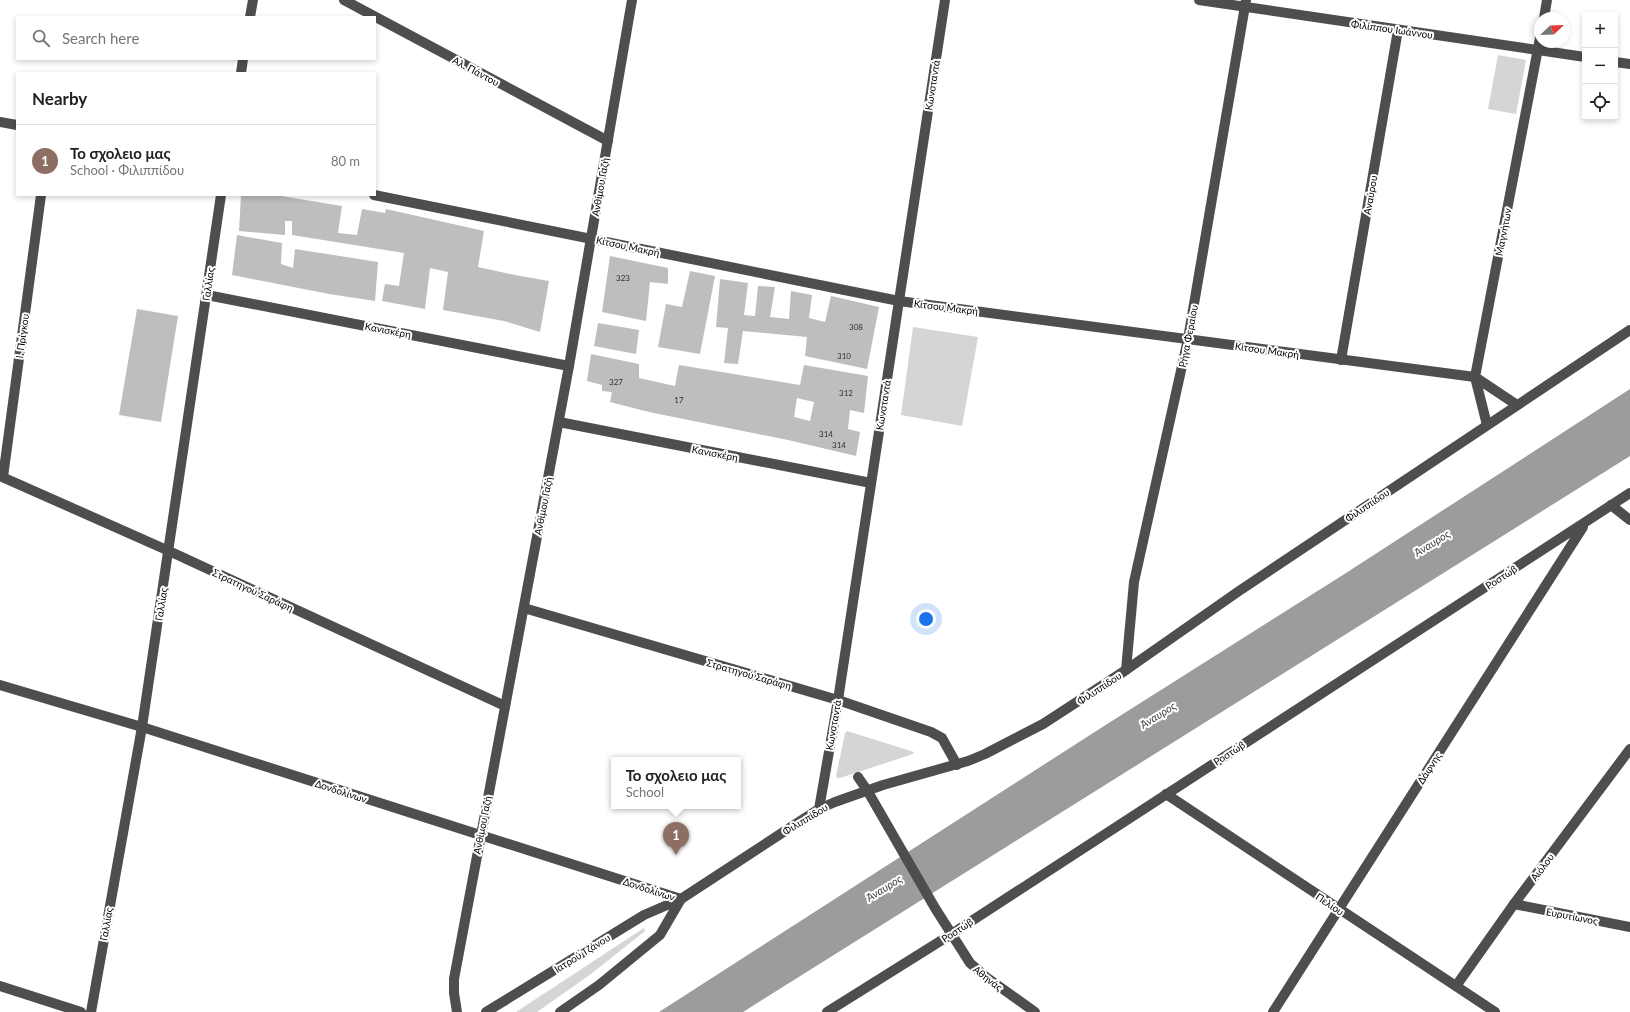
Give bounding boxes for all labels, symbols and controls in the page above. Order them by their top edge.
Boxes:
north arrow [1534,12,1570,48]
map controls [1582,12,1618,120]
button: + [1582,12,1618,48]
search box [16,16,376,60]
street label: Φιλίππου Ιωάννου [1350,17,1434,41]
icon: search [30,27,52,49]
text: Search here [62,29,139,47]
button: − [1582,48,1618,84]
street label: Αλ. Πάντου [451,54,501,88]
street label: Κωνσταντά [922,59,942,111]
button: locate [1582,84,1618,120]
text: Nearby [32,88,87,109]
text: Το σχολειο μας [70,144,171,162]
text: 1 [41,153,49,169]
text: 80 m [331,153,360,169]
street label: Ανθίμου Γαζή [589,157,611,217]
text: School · Φιλιππίδου [70,162,184,178]
street label: Αναύρου [1361,174,1379,216]
street label: Μαγνήτων [1492,207,1514,257]
street label: Κίτσου Μακρή [595,233,661,259]
street label: Γαλλίας [200,266,216,301]
house number: 323 [616,273,630,283]
street label: Κίτσου Μακρή [913,297,979,317]
street label: Ρήγα Φεραίου [1176,304,1200,368]
street label: Ι. Πρίγκου [13,313,31,359]
street label: Κανισκέρη [364,320,412,340]
house number: 308 [849,322,863,332]
street label: Κίτσου Μακρή [1234,340,1300,360]
house number: 310 [837,351,851,361]
house number: 327 [609,377,623,387]
street label: Κωνσταντά [873,379,893,431]
house number: 312 [839,388,853,398]
house number: 17 [674,395,684,405]
house number: 314 [819,429,833,439]
house number: 314 [832,440,846,450]
street label: Κανισκέρη [691,443,739,463]
street label: Ανθίμου Γαζή [531,476,555,536]
street label: Φιλιππίδου [1343,486,1391,524]
water label: Άναυρος [1411,526,1452,559]
street label: Ροστώβ [1483,562,1519,592]
street label: Στρατηγού Σαράφη [211,566,295,614]
street label: Γαλλίας [152,586,170,622]
your location [916,609,936,629]
street label: Στρατηγού Σαράφη [705,656,793,692]
street label: Φιλιππίδου [1074,669,1124,707]
water label: Άναυρος [1137,698,1178,731]
street label: Κωνσταντά [823,699,843,751]
street label: Ροστώβ [1211,738,1247,768]
street label: Δάφνης [1414,750,1444,786]
popup [611,757,741,809]
text: Το σχολειο μας [626,766,726,784]
street label: Δονδολίνων [314,777,368,805]
text: School [626,784,664,800]
street label: Ανθίμου Γαζή [470,795,494,855]
street label: Φιλιππίδου [780,801,830,837]
pin: 1 [663,822,689,855]
street label: Αιόλου [1528,851,1556,883]
water label: Άναυρος [863,871,904,904]
street label: Δονδολίνων [622,875,676,903]
street label: Πελίου [1314,890,1346,918]
street label: Ευρυτίωνος [1545,905,1599,927]
street label: Γαλλίας [97,906,115,942]
street label: Ροστώβ [939,915,975,945]
street label: Ιατρού Τζάνου [552,931,612,975]
street label: Αθηνάς [971,963,1005,993]

